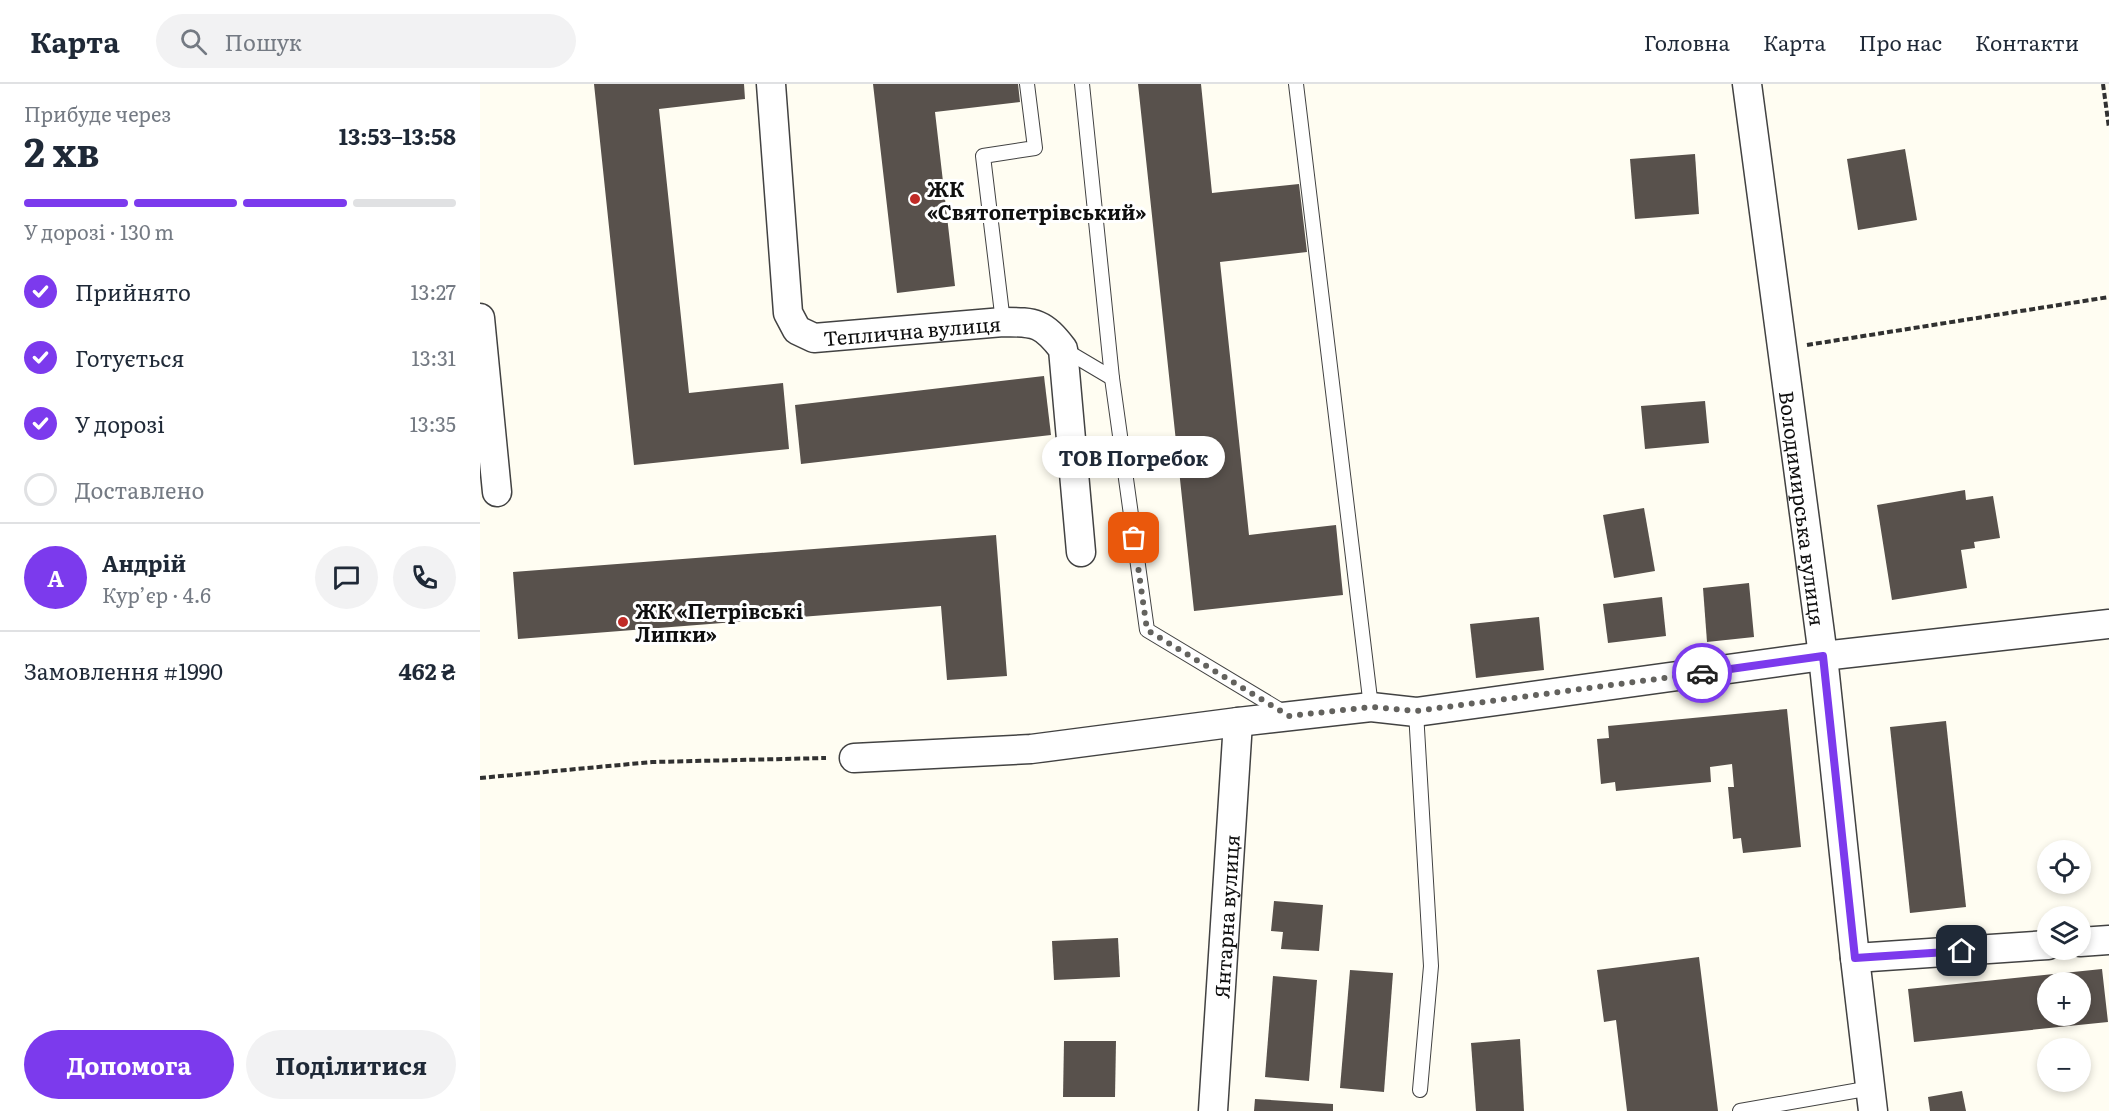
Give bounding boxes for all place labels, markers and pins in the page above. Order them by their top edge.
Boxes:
place label: ЖК «Святопетрівський» [927,173,1146,226]
marker: ЖК «Святопетрівський» [908,192,922,206]
callout: ТОВ Погребок [1042,436,1226,478]
pin [1108,512,1159,563]
place label: ЖК «Петрівські Липки» [635,595,803,648]
marker: ЖК «Петрівські Липки» [616,615,630,629]
pin [1936,925,1987,976]

